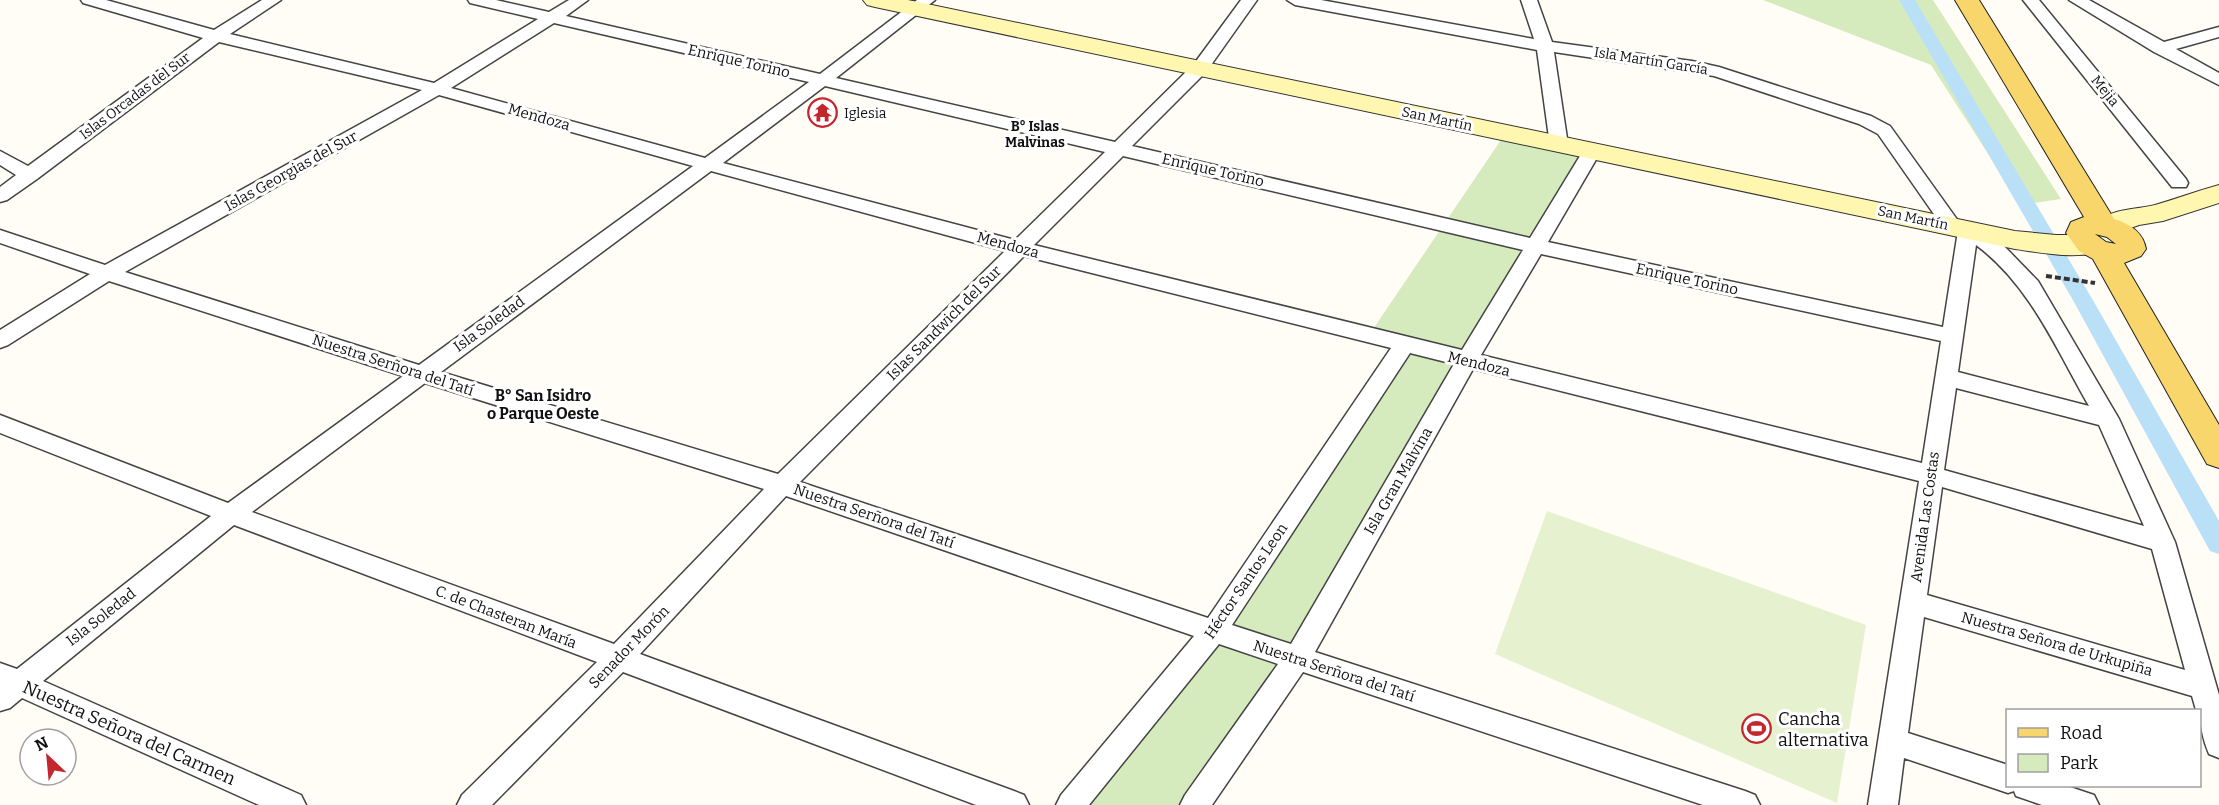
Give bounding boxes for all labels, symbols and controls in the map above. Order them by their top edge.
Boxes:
street label: Enrique Torino [686,40,792,82]
street label: Isla Martín García [1593,44,1709,78]
street label: Islas Orcadas del Sur [76,49,194,143]
street label: Mejia [2087,72,2123,110]
temple icon: Iglesia [807,97,839,129]
street label: Mendoza [506,100,572,134]
street label: San Martín [1400,103,1474,135]
place label: Iglesia [844,105,887,122]
district label: B° Islas Malvinas [1005,118,1065,151]
street label: Islas Georgias del Sur [222,127,361,215]
street label: Enrique Torino [1160,149,1266,191]
street label: San Martín [1876,202,1950,234]
street label: Mendoza [975,228,1041,262]
street label: Enrique Torino [1634,259,1740,299]
street label: Islas Sandwich del Sur [883,262,1005,384]
street label: Isla Soledad [450,292,528,356]
street label: Nuestra Serñora del Tatí [310,330,477,400]
street label: Mendoza [1446,348,1512,380]
district label: B° San Isidro o Parque Oeste [487,386,599,423]
street label: Isla Gran Malvina [1360,424,1436,538]
street label: Avenida Las Costas [1907,450,1943,584]
street label: Nuestra Serñora del Tatí [791,480,957,552]
street label: Héctor Santos Leon [1201,519,1292,642]
street label: C. de Chasteran María [433,582,579,652]
street label: Isla Soledad [63,584,139,650]
street label: Senador Morón [585,602,673,692]
street label: Nuestra Señora de Urkupiña [1959,608,2155,680]
street label: Nuestra Serñora del Tatí [1251,636,1418,706]
street label: Nuestra Señora del Carmen [19,676,239,790]
place label: Cancha alternativa [1778,708,1869,751]
legend [2006,709,2201,787]
sports icon: Cancha alternativa [1741,713,1773,745]
text: Road [2060,722,2103,744]
north arrow [18,727,78,787]
text: Park [2060,752,2099,774]

